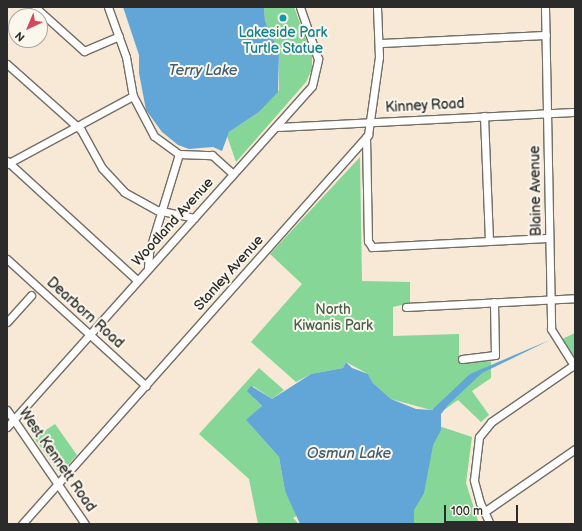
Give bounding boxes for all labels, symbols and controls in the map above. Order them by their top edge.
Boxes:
north arrow [8,8,48,48]
marker: Lakeside Park Turtle Statue [278,13,288,23]
place label: Lakeside Park Turtle Statue [239,25,327,58]
text: N [13,29,28,44]
water label: Terry Lake [168,62,238,80]
street label: Kinney Road [385,96,465,116]
street label: Blaine Avenue [527,145,545,237]
street label: Woodland Avenue [129,174,217,270]
street label: Stanley Avenue [190,232,268,314]
street label: Dearborn Road [43,274,127,352]
park label: North Kiwanis Park [293,302,373,334]
street label: West Kennett Road [15,405,99,515]
water label: Osmun Lake [307,445,391,463]
scale bar [446,497,520,523]
text: 100 m [451,504,483,519]

